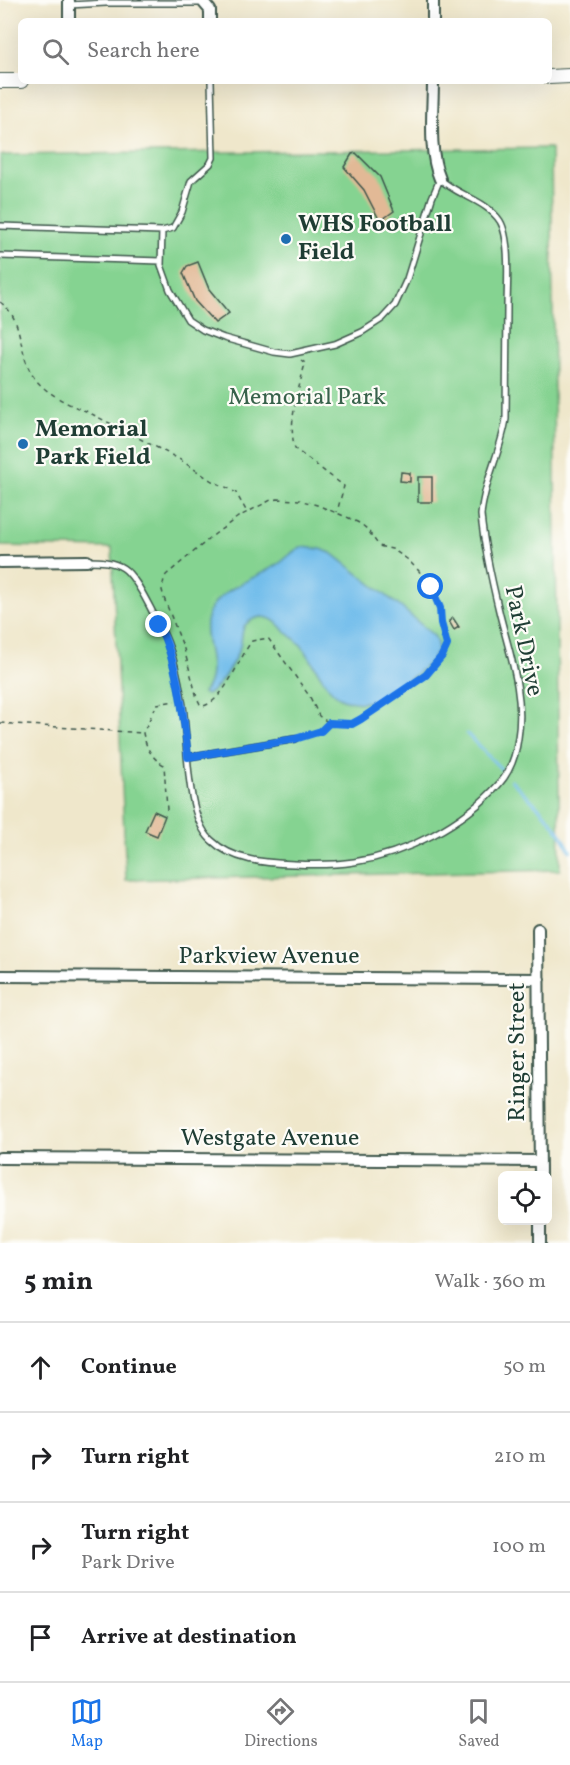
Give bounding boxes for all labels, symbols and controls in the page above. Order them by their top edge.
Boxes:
search box [18,18,552,84]
icon: search [39,35,72,68]
text: Search here [87,36,200,67]
place label: WHS Football Field [298,208,452,270]
marker: WHS Football Field [279,232,293,246]
park label: Memorial Park [228,381,386,415]
place label: Memorial Park Field [35,413,151,475]
marker: Memorial Park Field [16,437,30,451]
route start [417,573,443,599]
street label: Park Drive [495,582,551,700]
route end [145,611,171,637]
street label: Parkview Avenue [178,940,360,974]
street label: Ringer Street [501,982,535,1122]
street label: Westgate Avenue [181,1122,359,1156]
map controls [498,1171,552,1225]
button: locate [498,1171,552,1225]
text: 5 min [24,1264,93,1300]
text: Walk · 360 m [434,1268,546,1296]
icon: ahead [24,1351,57,1384]
text: Continue [81,1352,177,1383]
text: 50 m [503,1353,546,1381]
icon: right [24,1441,57,1474]
text: Turn right [81,1442,189,1473]
text: 210 m [494,1443,546,1471]
text: Turn right [81,1518,189,1549]
icon: right [24,1531,57,1564]
text: 100 m [492,1533,546,1561]
text: Park Drive [81,1549,175,1577]
icon: arrive [24,1621,57,1654]
text: Arrive at destination [81,1622,297,1653]
tab: Map [70,1695,103,1753]
tab: Directions [244,1695,318,1753]
tab: Saved [458,1695,500,1753]

